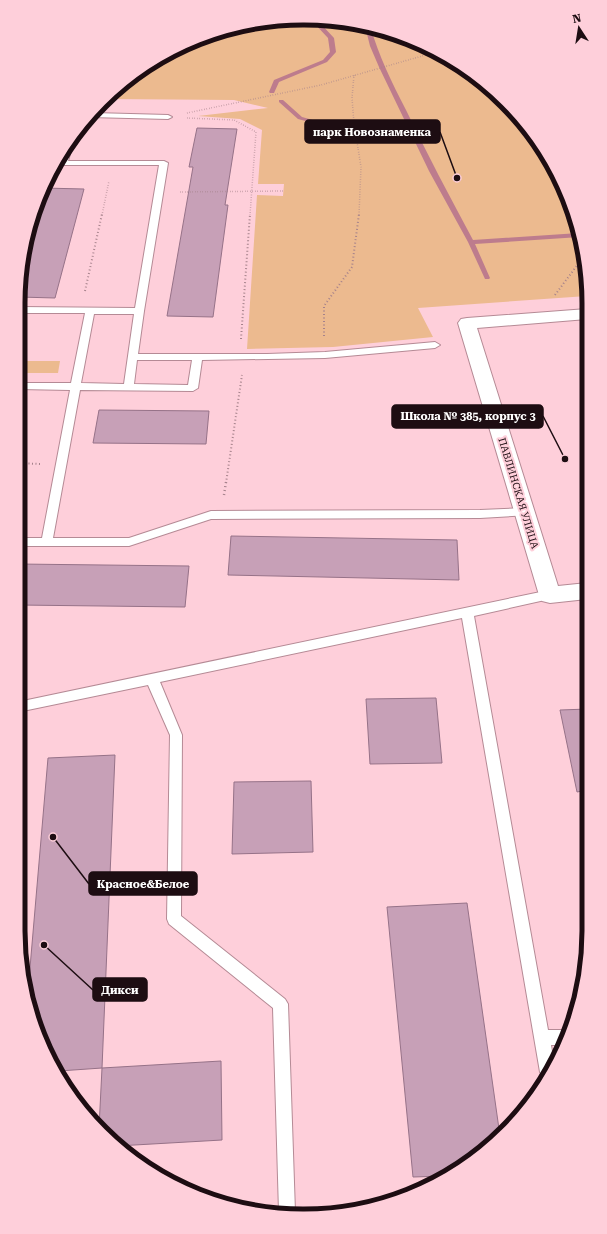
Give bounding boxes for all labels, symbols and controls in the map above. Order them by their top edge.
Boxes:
north arrow [559,8,599,48]
text: N [572,11,583,26]
callout: парк Новознаменка [305,120,440,143]
text: парк Новознаменка [313,126,432,139]
callout: Школа № 385, корпус 3 [392,405,543,428]
text: Школа № 385, корпус 3 [400,410,536,423]
street label: ПАВЛИНСКАЯ УЛИЦА [496,436,541,550]
callout: Красное&Белое [89,872,197,895]
text: Красное&Белое [97,878,190,891]
callout: Дикси [93,978,147,1001]
text: Дикси [101,984,139,997]

